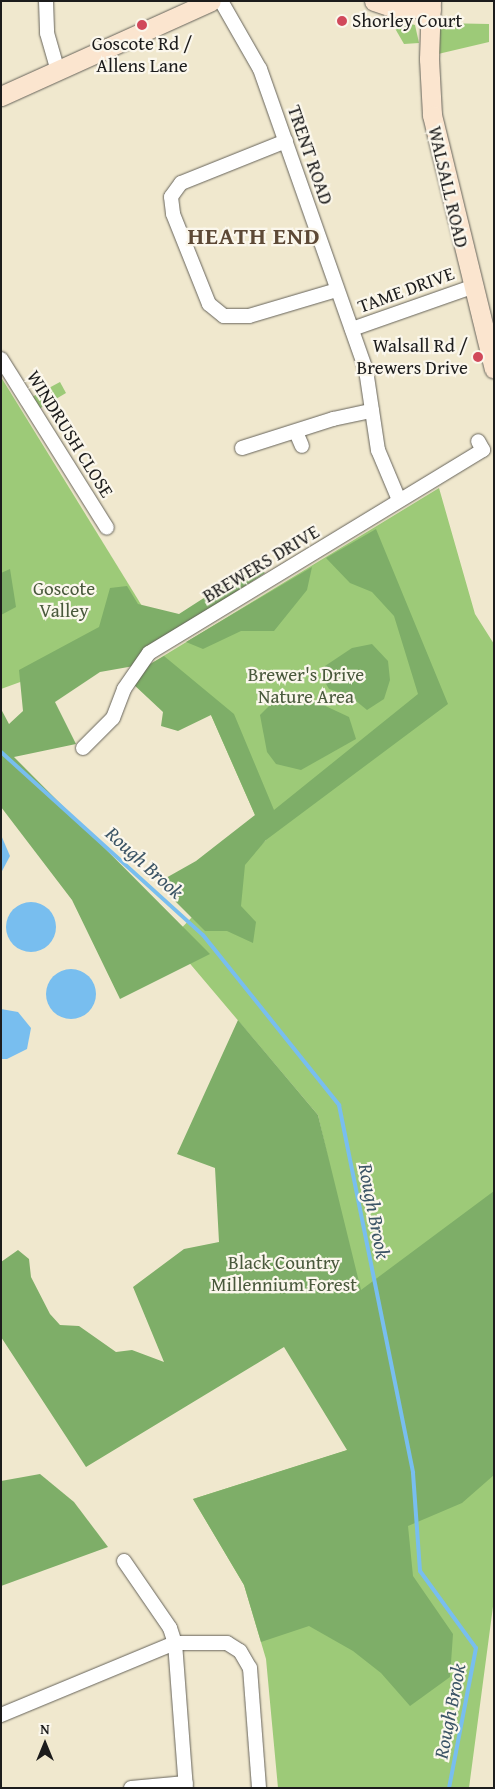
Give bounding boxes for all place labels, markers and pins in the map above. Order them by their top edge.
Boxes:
place label: Shorley Court [352,10,462,32]
marker: Shorley Court [336,15,348,27]
marker: Goscote Rd / Allens Lane [136,19,148,31]
place label: Goscote Rd / Allens Lane [92,33,192,77]
place label: Walsall Rd / Brewers Drive [357,335,468,379]
marker: Walsall Rd / Brewers Drive [472,351,484,363]

